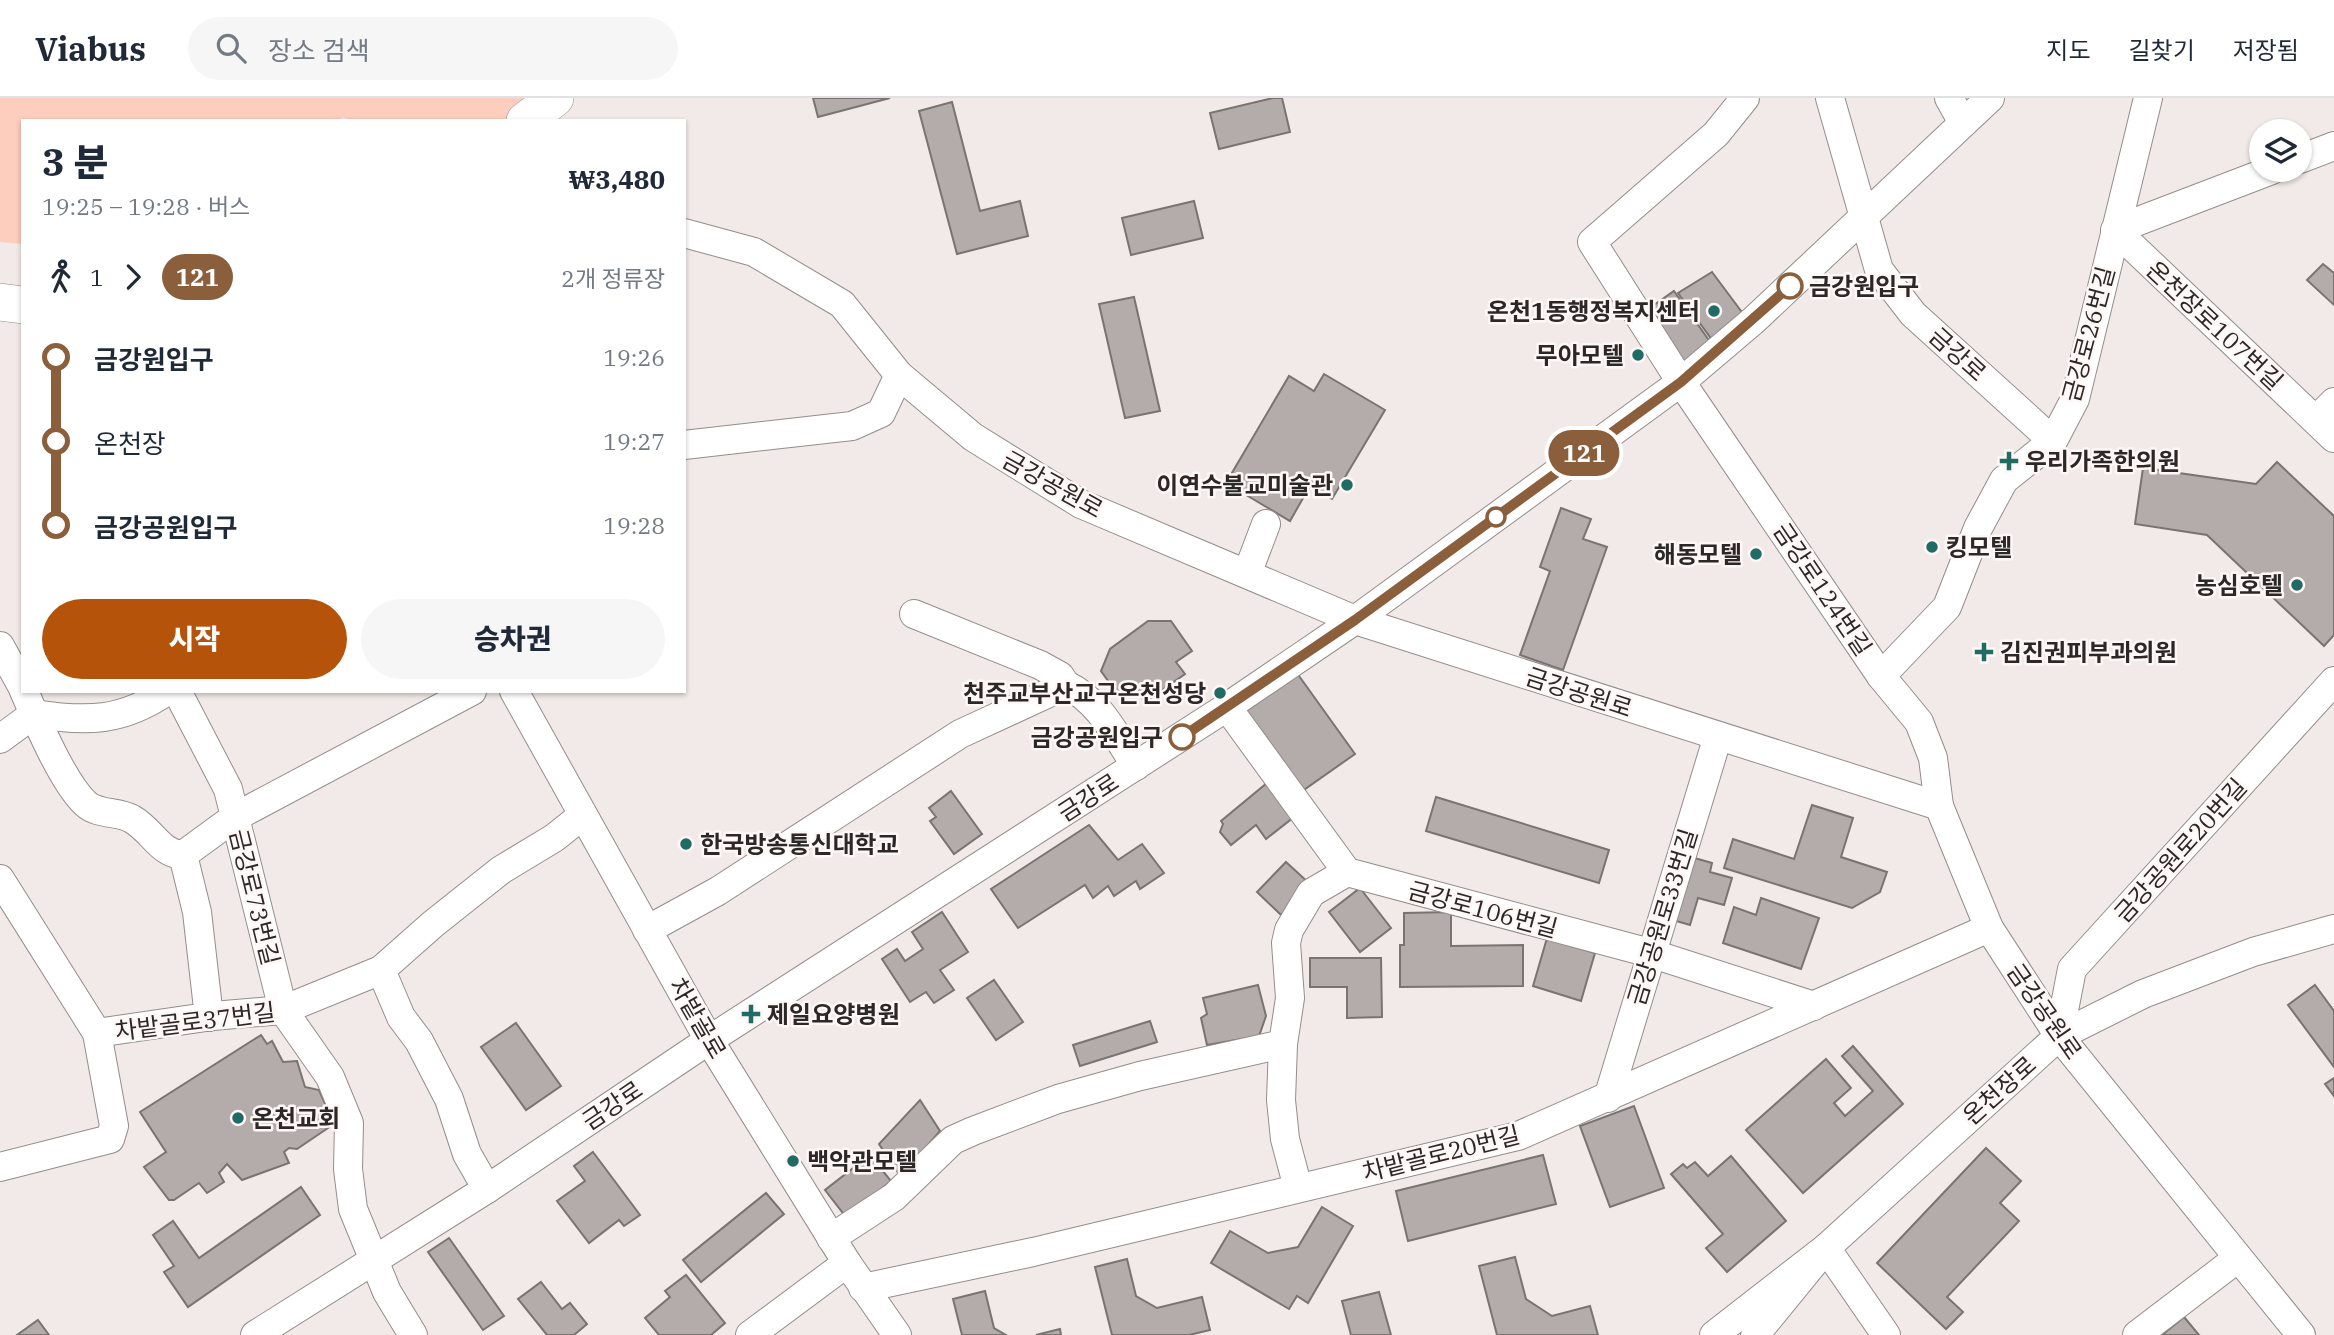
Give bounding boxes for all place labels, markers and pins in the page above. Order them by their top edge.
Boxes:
place label: 금강원입구 [1809,270,1919,302]
marker: 금강원입구 [1777,273,1803,299]
place label: 온천1동행정복지센터 [1487,295,1700,327]
marker: 온천1동행정복지센터 [1706,303,1722,319]
place label: 무아모텔 [1536,339,1624,371]
marker: 무아모텔 [1630,347,1646,363]
place label: 우리가족한의원 [2025,445,2180,477]
marker: 우리가족한의원 [1999,451,2019,471]
place label: 이연수불교미술관 [1156,469,1333,501]
marker: 이연수불교미술관 [1339,477,1355,493]
unlabelled marker [1486,507,1506,527]
place label: 킹모텔 [1946,531,2012,563]
place label: 해동모텔 [1654,538,1742,570]
marker: 킹모텔 [1924,539,1940,555]
marker: 해동모텔 [1748,546,1764,562]
place label: 농심호텔 [2195,569,2283,601]
marker: 농심호텔 [2289,577,2305,593]
place label: 김진권피부과의원 [2000,636,2177,668]
marker: 김진권피부과의원 [1974,642,1994,662]
place label: 천주교부산교구온천성당 [963,677,1206,709]
marker: 천주교부산교구온천성당 [1212,685,1228,701]
place label: 금강공원입구 [1031,721,1163,753]
marker: 금강공원입구 [1169,724,1195,750]
place label: 한국방송통신대학교 [700,828,899,860]
marker: 한국방송통신대학교 [678,836,694,852]
place label: 제일요양병원 [767,998,899,1030]
marker: 제일요양병원 [741,1004,761,1024]
place label: 온천교회 [252,1102,340,1134]
marker: 온천교회 [230,1110,246,1126]
place label: 백악관모텔 [807,1145,917,1177]
marker: 백악관모텔 [785,1153,801,1169]

